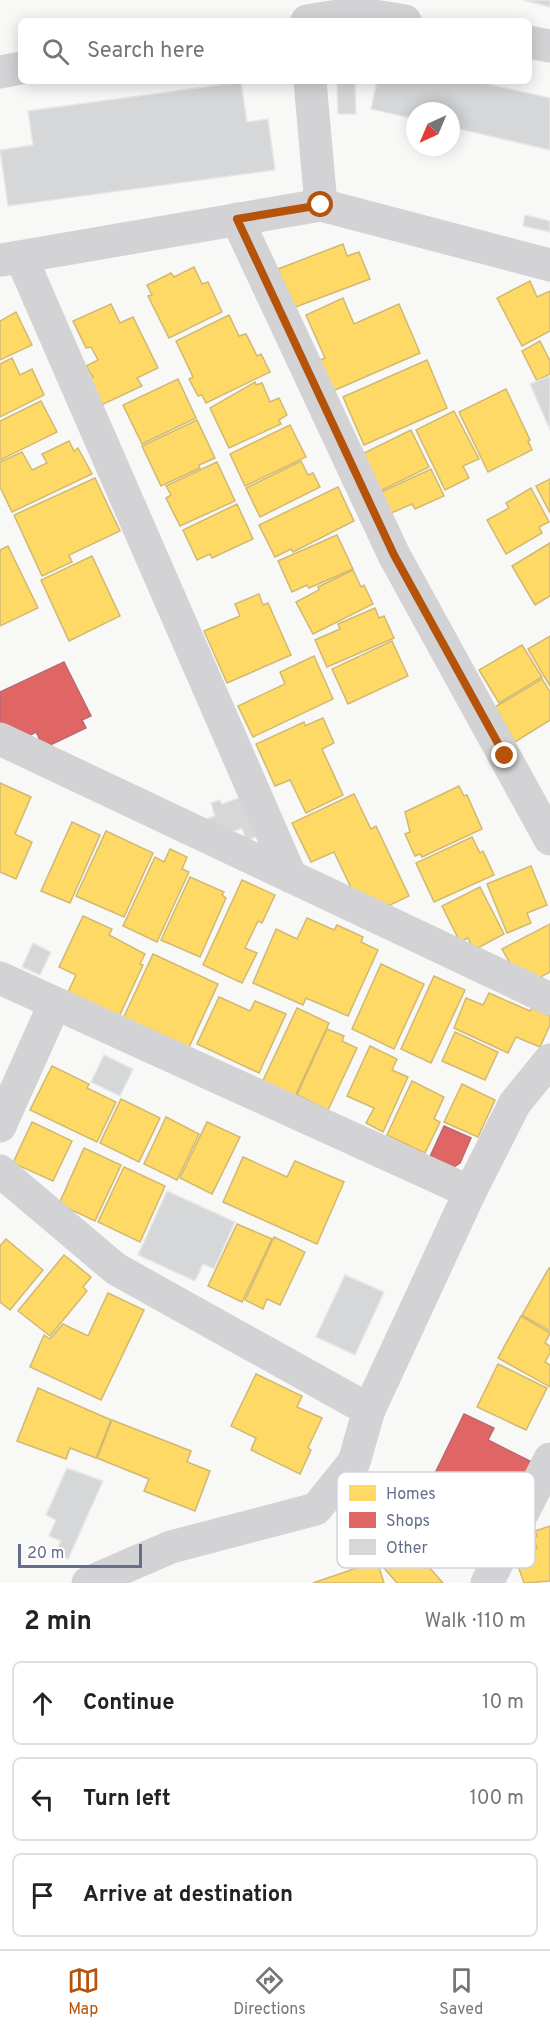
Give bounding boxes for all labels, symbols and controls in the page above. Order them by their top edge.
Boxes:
search box [18,18,532,84]
icon: search [39,35,72,68]
text: Search here [87,38,205,65]
north arrow [406,102,460,156]
route start [307,191,333,217]
route end [491,742,517,768]
legend [337,1472,535,1568]
text: Homes [386,1485,436,1505]
text: Shops [386,1512,430,1532]
text: Other [386,1539,428,1559]
scale bar [18,1541,142,1568]
text: 20 m [27,1544,64,1564]
text: 2 min [24,1606,92,1639]
text: Walk · 110 m [425,1609,526,1635]
icon: ahead [26,1687,59,1720]
text: Continue [83,1690,174,1717]
text: 10 m [482,1690,524,1716]
icon: left [26,1783,59,1816]
text: Turn left [83,1786,171,1813]
text: 100 m [469,1786,524,1812]
icon: arrive [26,1879,59,1912]
text: Arrive at destination [83,1882,293,1909]
tab: Map [67,1964,100,2020]
tab: Directions [233,1964,306,2020]
tab: Saved [439,1964,483,2020]

